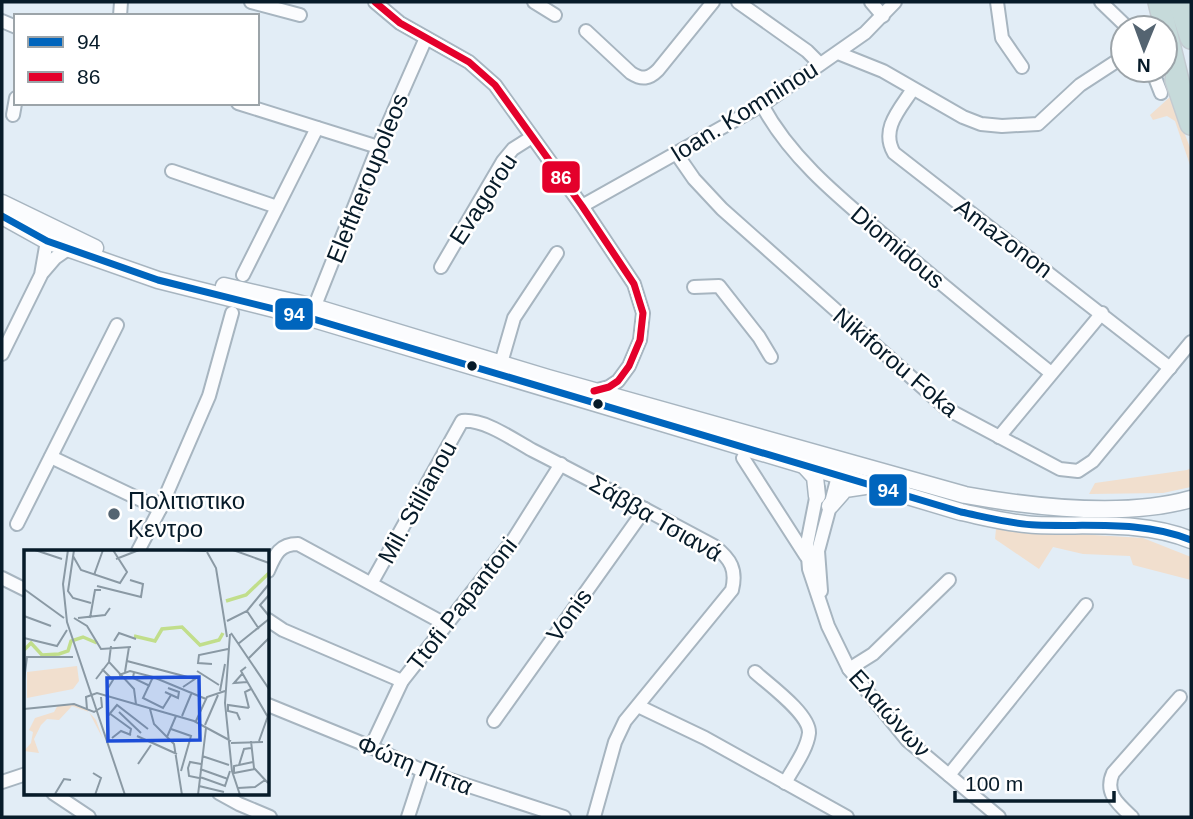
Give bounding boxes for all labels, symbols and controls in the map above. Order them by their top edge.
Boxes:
legend [14,14,259,105]
north arrow [1109,14,1179,84]
text: 94 [77,30,101,53]
street label: Ioan. Komninou [666,55,822,167]
text: N [1137,55,1151,76]
text: 86 [77,65,100,88]
street label: Eleftheroupoleos [321,89,413,267]
street label: Evagorou [444,149,522,249]
line badge: 86 [541,160,581,194]
text: 86 [550,167,572,188]
street label: Amazonon [950,193,1058,283]
street label: Diomidous [846,200,950,294]
line badge: 94 [274,297,314,331]
street label: Nikiforou Foka [828,302,964,422]
text: 94 [283,304,305,325]
unlabelled marker [465,359,479,373]
unlabelled marker [591,397,605,411]
street label: Mil. Stilianou [372,436,462,568]
street label: Σάββα Τσιανά [585,469,727,567]
line badge: 94 [868,473,908,507]
text: 94 [877,480,899,501]
place label: Πολιτιστικο Κεντρο [128,487,245,542]
marker: Πολιτιστικο Κεντρο [106,506,122,522]
street label: Ttofi Papantoni [402,532,522,676]
inset map [24,550,270,794]
street label: Vonis [541,583,597,647]
street label: Ελαιώνων [844,664,936,762]
street label: Φώτη Πίττα [353,730,477,800]
scale bar [955,760,1114,804]
text: 100 m [965,772,1023,795]

